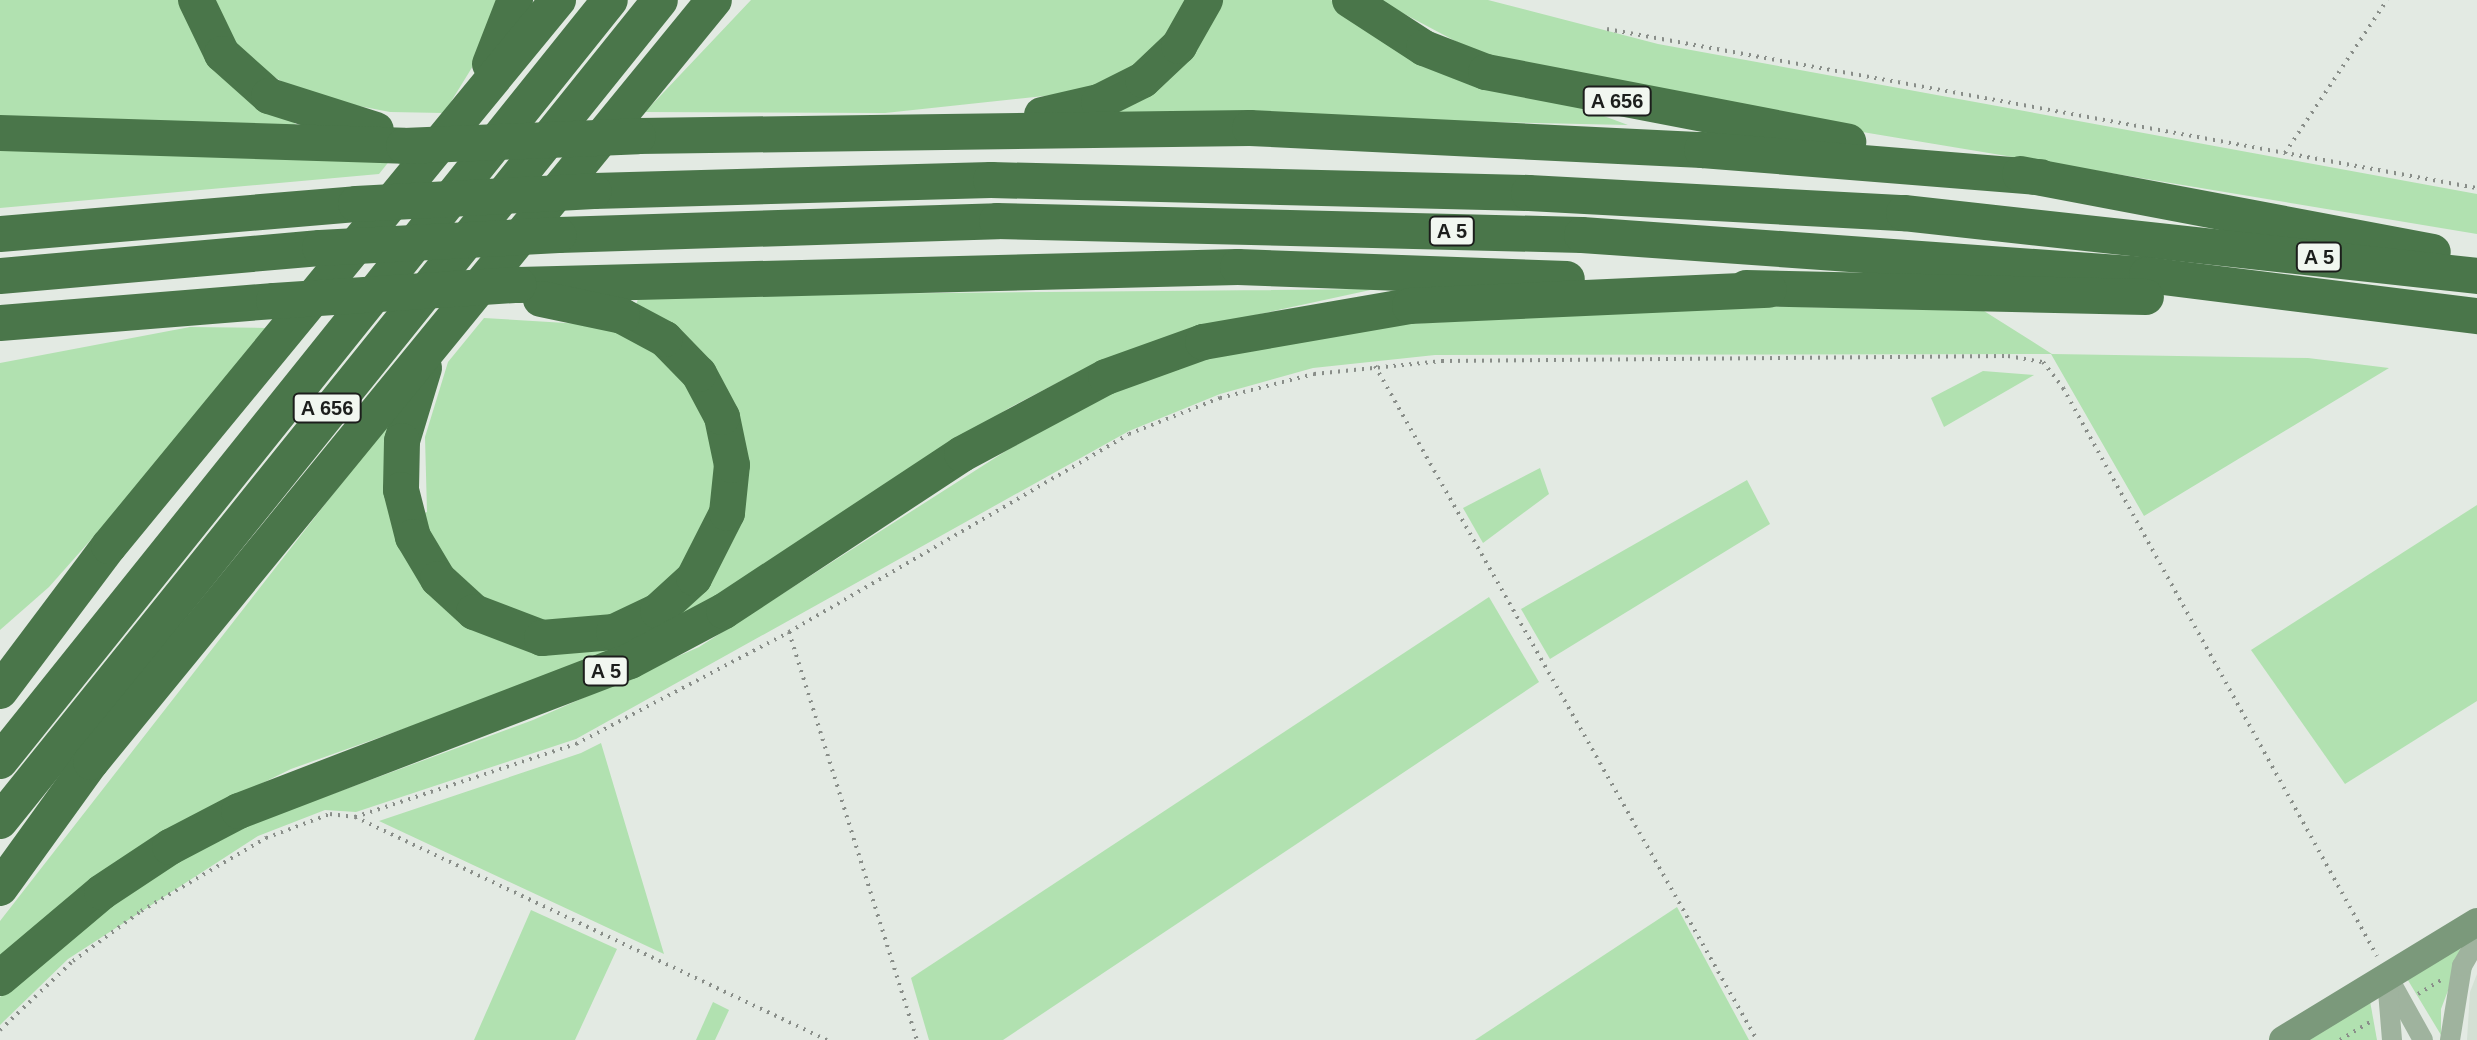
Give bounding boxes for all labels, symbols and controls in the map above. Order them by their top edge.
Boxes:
road number: A 656 [1581,85,1653,117]
road number: A 5 [1428,215,1476,247]
road number: A 5 [2295,241,2343,273]
road number: A 656 [291,392,363,424]
road number: A 5 [582,655,630,687]

